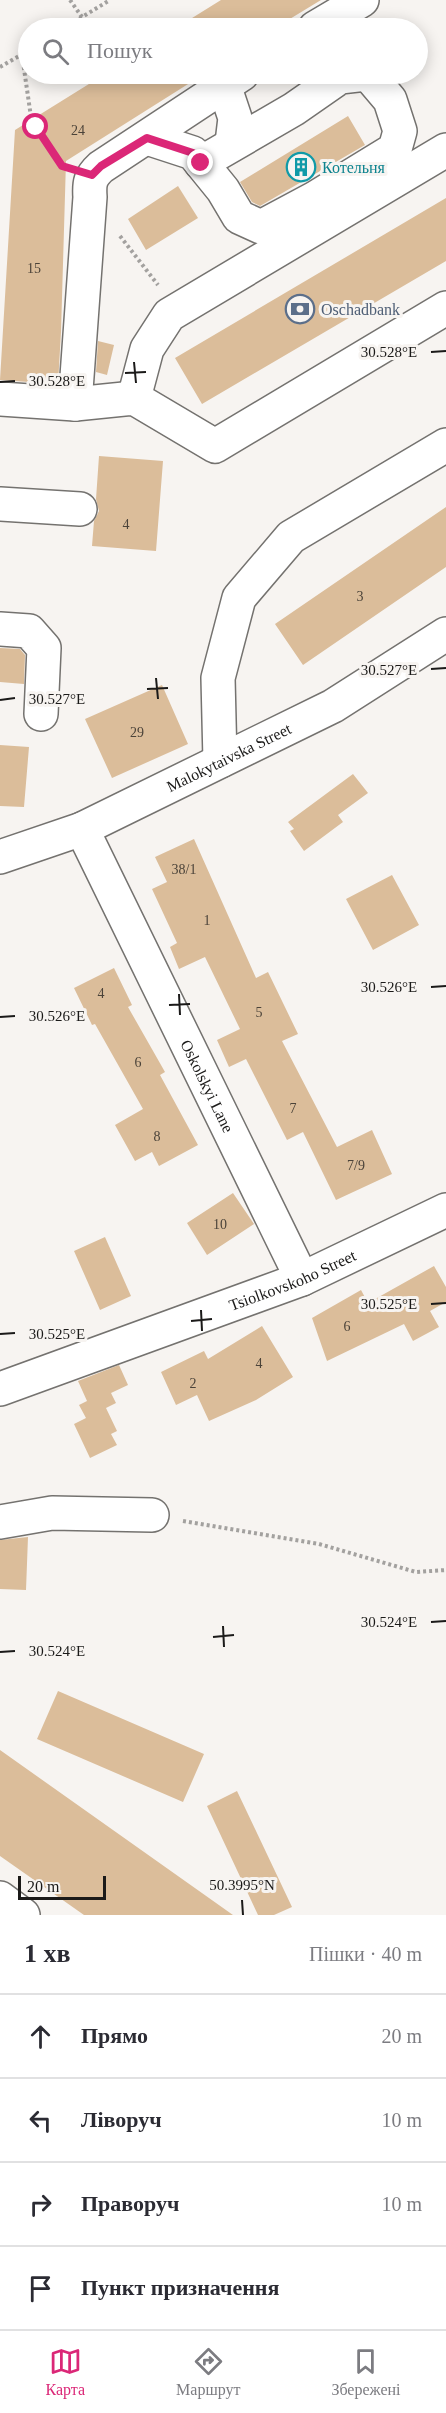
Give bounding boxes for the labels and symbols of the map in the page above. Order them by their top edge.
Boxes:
route start [22,113,48,139]
house number: 24 [71,123,85,138]
route end [187,149,213,175]
building icon: Котельня [285,151,317,183]
place label: Котельня [322,159,386,176]
house number: 15 [27,261,41,276]
bank icon: Oschadbank [284,293,316,325]
place label: Oschadbank [321,301,400,318]
text: 30.528°E [361,344,417,360]
text: 30.528°E [29,373,85,389]
house number: 4 [123,517,130,532]
house number: 3 [357,589,364,604]
text: 30.527°E [361,662,417,678]
text: 30.527°E [29,691,85,707]
street label: Malokytaivska Street [164,720,294,795]
house number: 29 [130,725,144,740]
house number: 38/1 [172,862,196,877]
house number: 1 [204,913,211,928]
text: 30.526°E [361,979,417,995]
house number: 4 [98,986,105,1001]
house number: 5 [256,1005,263,1020]
text: 30.526°E [29,1008,85,1024]
street label: Oskolskyi Lane [177,1037,237,1135]
house number: 6 [135,1055,142,1070]
house number: 7 [290,1101,297,1116]
house number: 8 [154,1129,161,1144]
house number: 7/9 [347,1158,365,1173]
house number: 10 [213,1217,227,1232]
street label: Tsiolkovskoho Street [227,1246,359,1314]
text: 30.525°E [361,1296,417,1312]
house number: 6 [344,1319,351,1334]
text: 30.525°E [29,1326,85,1342]
house number: 4 [256,1356,263,1371]
house number: 2 [190,1376,197,1391]
text: 30.524°E [361,1614,417,1630]
text: 30.524°E [29,1643,85,1659]
scale bar [18,1873,106,1900]
text: 50.3995°N [209,1877,275,1893]

